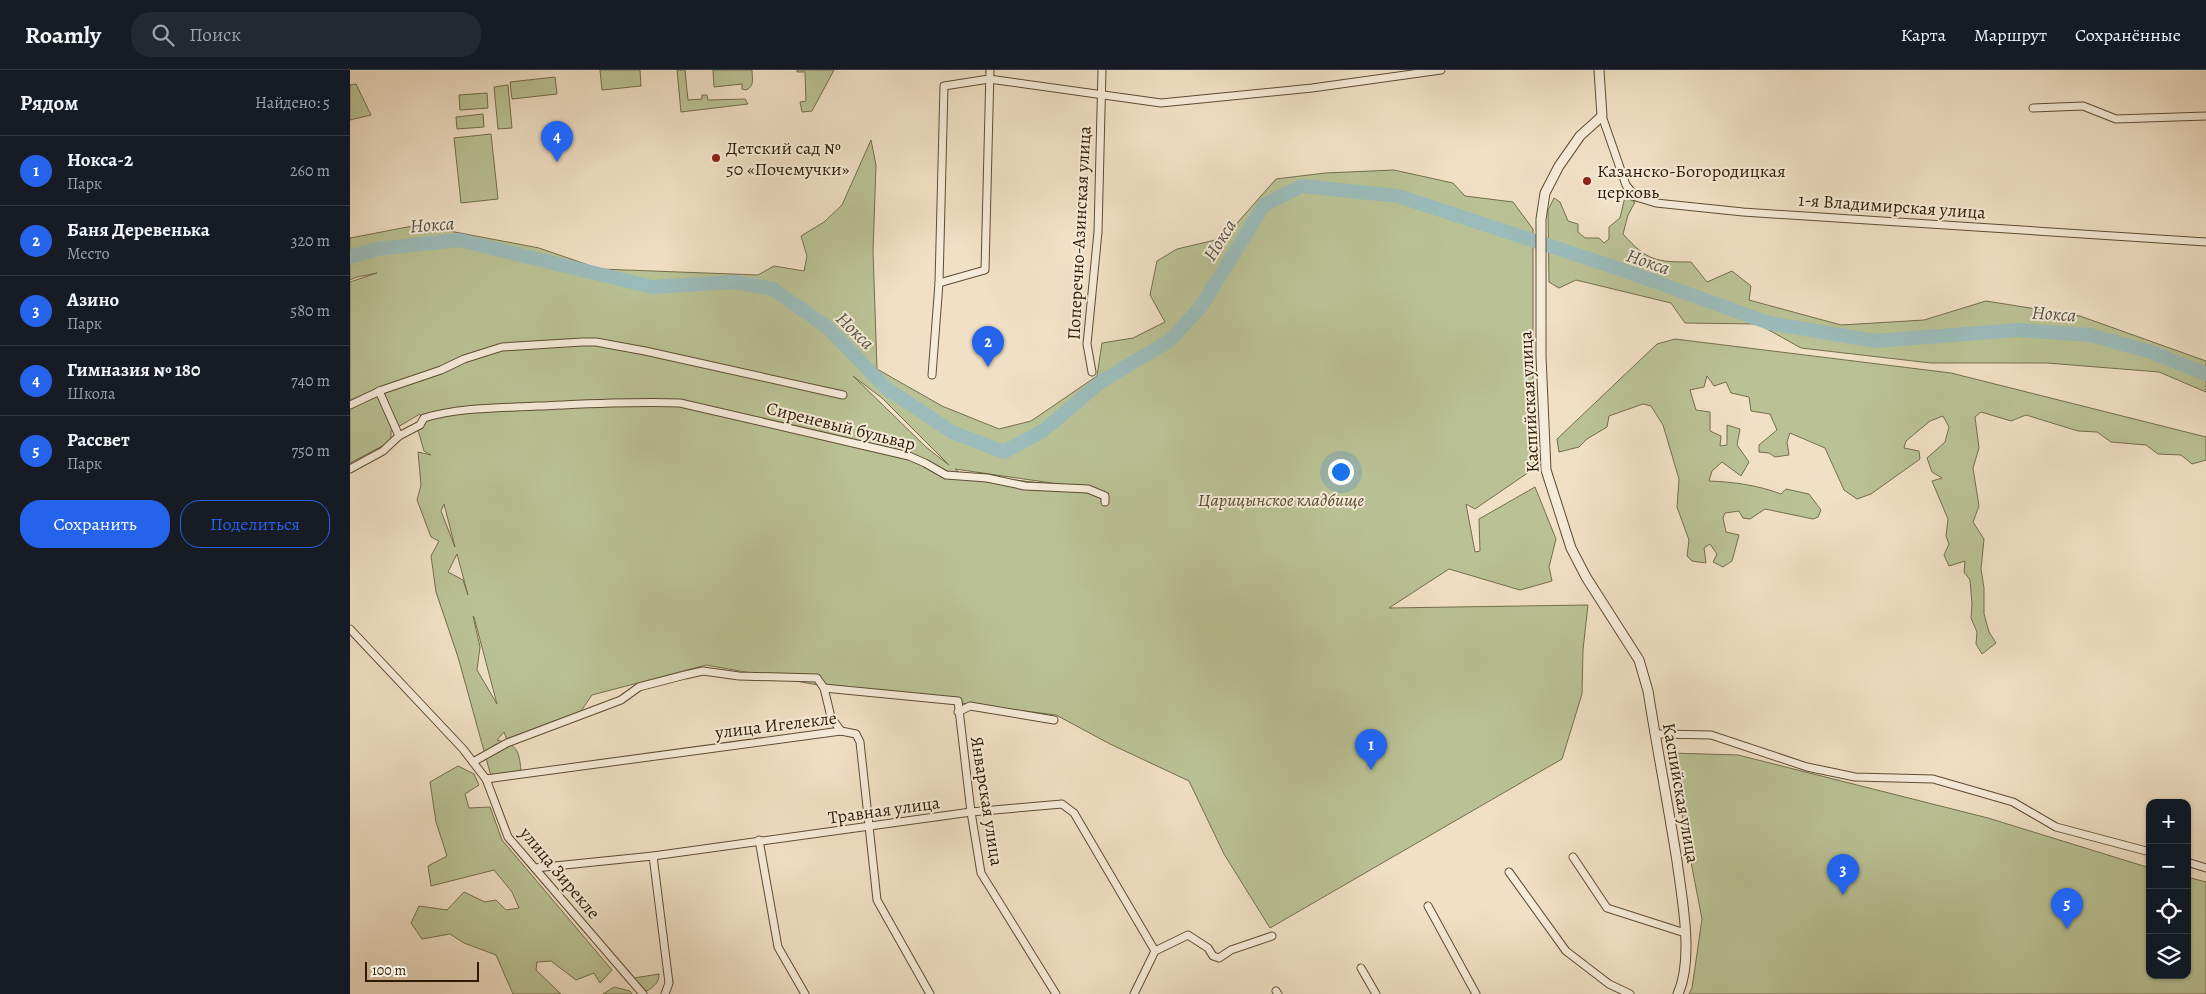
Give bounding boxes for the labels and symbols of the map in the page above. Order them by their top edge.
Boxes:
pin: 4 [541,121,573,162]
street label: Поперечно-Азинская улица [1061,125,1097,341]
place label: Детский сад № 50 «Почемучки» [726,136,850,181]
marker: Детский сад № 50 «Почемучки» [710,152,722,164]
place label: Казанско-Богородицкая церковь [1597,159,1786,204]
marker: Казанско-Богородицкая церковь [1581,175,1593,187]
street label: 1-я Владимирская улица [1798,187,1987,225]
water label: Нокса [409,210,455,240]
water label: Нокса [1197,214,1243,266]
water label: Нокса [1623,242,1674,282]
water label: Нокса [2031,299,2077,329]
water label: Нокса [830,306,880,356]
pin: 2 [972,326,1004,367]
street label: Каспийская улица [1513,330,1545,474]
street label: Сиреневый бульвар [764,396,918,456]
your location [1328,459,1354,485]
park label: Царицынское кладбище [1198,488,1364,512]
street label: улица Игелекле [713,706,838,744]
street label: Каспийская улица [1657,721,1705,866]
pin: 1 [1355,729,1387,770]
street label: Январская улица [965,734,1009,868]
street label: Травная улица [827,790,942,830]
street label: улица Зирекле [514,821,606,924]
pin: 3 [1827,854,1859,895]
pin: 5 [2051,888,2083,929]
scale bar [365,959,479,982]

